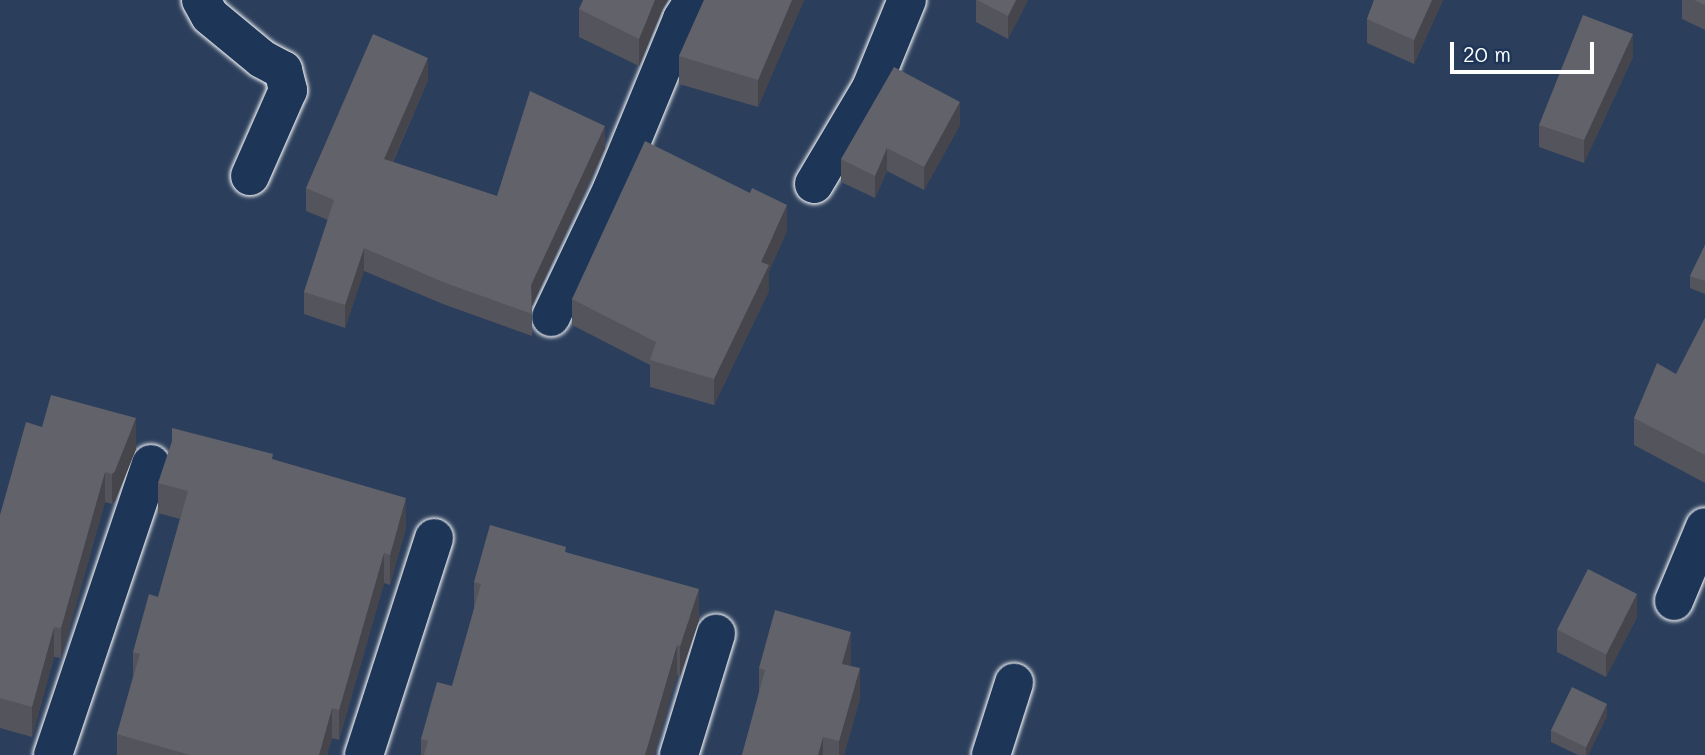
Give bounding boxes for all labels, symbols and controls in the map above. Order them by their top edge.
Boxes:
scale bar [1453,28,1596,72]
text: 20 m [1463,40,1511,67]

